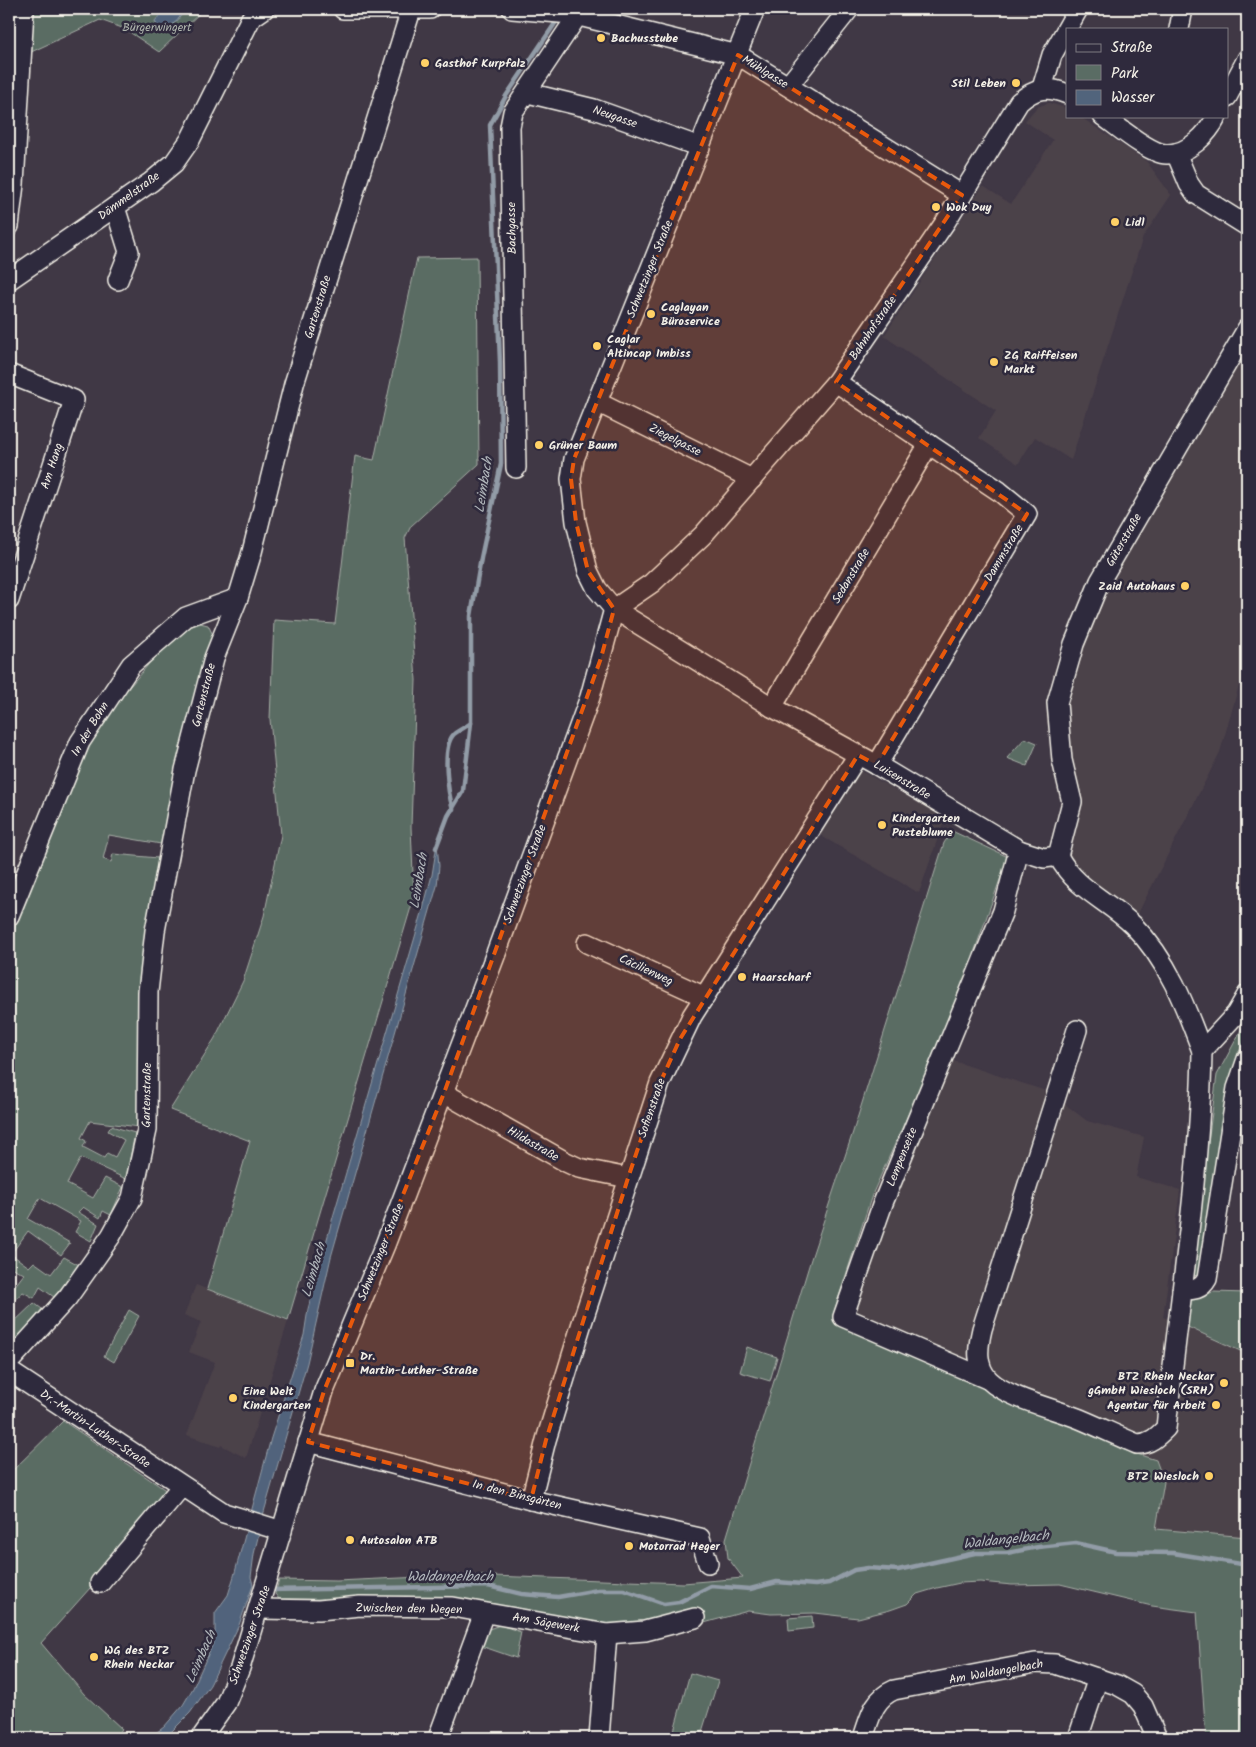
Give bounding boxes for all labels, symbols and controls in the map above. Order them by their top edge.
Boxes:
park label: Bürgerwingert [122,18,192,37]
legend [1066,28,1228,118]
place label: Bachusstube [611,29,678,48]
marker: Bachusstube [595,32,607,44]
text: Straße [1111,36,1153,60]
street label: Mühlgasse [738,50,792,94]
place label: Gasthof Kurpfalz [435,54,526,73]
marker: Gasthof Kurpfalz [419,57,431,69]
text: Park [1111,62,1139,86]
place label: Stil Leben [951,74,1006,93]
marker: Stil Leben [1010,77,1022,89]
text: Wasser [1111,86,1155,110]
street label: Neugasse [590,100,641,134]
street label: Dämmelstraße [94,167,164,225]
place label: Wok Duy [946,198,992,217]
street label: Bachgasse [502,201,522,254]
marker: Wok Duy [930,201,942,213]
place label: Lidl [1125,213,1145,232]
marker: Lidl [1109,216,1121,228]
street label: Schwetzinger Straße [622,217,678,321]
street label: Gartenstraße [299,273,337,341]
street label: Bahnhofstraße [844,291,902,364]
place label: Caglayan Büroservice [661,298,720,331]
marker: Caglayan Büroservice [645,308,657,320]
place label: Caglar Altincap Imbiss [607,330,691,363]
marker: Caglar Altincap Imbiss [591,340,603,352]
place label: ZG Raiffeisen Markt [1004,346,1078,379]
marker: ZG Raiffeisen Markt [988,356,1000,368]
street label: Ziegelgasse [645,419,705,462]
place label: Grüner Baum [549,436,617,455]
marker: Grüner Baum [533,439,545,451]
street label: Am Hang [36,440,68,491]
water label: Leimbach [469,454,499,514]
street label: Güterstraße [1101,509,1147,570]
street label: Dammstraße [979,520,1029,585]
street label: Sedanstraße [827,544,875,607]
place label: Zaid Autohaus [1098,577,1175,596]
marker: Zaid Autohaus [1179,580,1191,592]
street label: Gartenstraße [187,661,221,729]
street label: In der Bohn [66,698,114,760]
street label: Luisenstraße [870,755,935,805]
place label: Kindergarten Pusteblume [892,809,960,842]
marker: Kindergarten Pusteblume [876,819,888,831]
street label: Schwetzinger Straße [498,821,552,926]
water label: Leimbach [404,850,434,910]
street label: Cäcilienweg [616,949,676,991]
place label: Haarscharf [752,968,812,987]
marker: Haarscharf [736,971,748,983]
street label: Gartenstraße [137,1062,157,1128]
street label: Sofienstraße [633,1075,671,1140]
street label: Hildastraße [503,1121,563,1167]
street label: Lempenseite [881,1124,923,1190]
street label: Schwetzinger Straße [353,1200,409,1304]
water label: Leimbach [296,1239,333,1300]
place label: Dr. Martin-Luther-Straße [360,1347,478,1380]
marker: Dr. Martin-Luther-Straße [344,1357,356,1369]
place label: BTZ Rhein Neckar gGmbH Wiesloch (SRH) [1087,1367,1215,1400]
marker: BTZ Rhein Neckar gGmbH Wiesloch (SRH) [1218,1377,1230,1389]
place label: Eine Welt Kindergarten [243,1382,311,1415]
street label: Dr.-Martin-Luther-Straße [36,1385,155,1474]
marker: Eine Welt Kindergarten [227,1392,239,1404]
place label: Agentur für Arbeit [1107,1396,1207,1415]
marker: Agentur für Arbeit [1210,1399,1222,1411]
place label: BTZ Wiesloch [1127,1467,1199,1486]
marker: BTZ Wiesloch [1203,1470,1215,1482]
street label: In den Binsgärten [470,1475,564,1515]
water label: Waldangelbach [962,1524,1051,1555]
place label: Autosalon ATB [360,1531,438,1550]
marker: Autosalon ATB [344,1534,356,1546]
place label: Motorrad Heger [639,1537,721,1556]
marker: Motorrad Heger [623,1540,635,1552]
water label: Waldangelbach [407,1566,494,1588]
street label: Schwetzinger Straße [224,1582,276,1687]
street label: Zwischen den Wegen [355,1599,463,1619]
street label: Am Sägewerk [511,1608,581,1638]
water label: Leimbach [180,1626,223,1687]
place label: WG des BTZ Rhein Neckar [104,1641,175,1674]
marker: WG des BTZ Rhein Neckar [88,1651,100,1663]
street label: Am Waldangelbach [947,1654,1045,1690]

